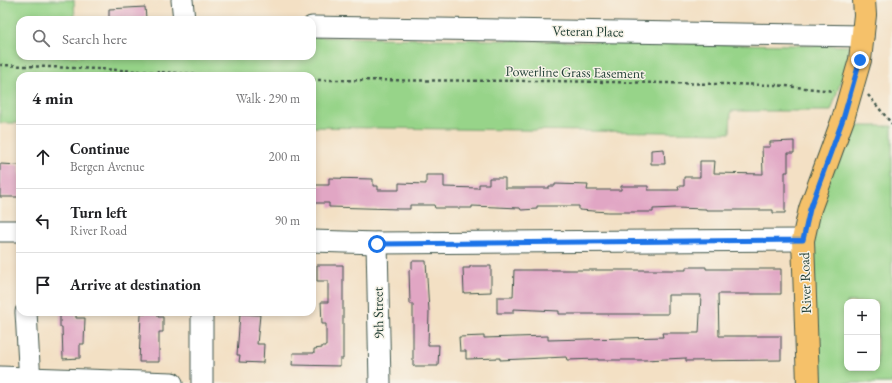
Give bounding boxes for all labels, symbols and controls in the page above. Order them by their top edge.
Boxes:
search box [16,16,316,60]
street label: Veteran Place [552,21,624,41]
icon: search [30,27,52,49]
text: Search here [62,29,127,48]
route end [851,51,869,69]
street label: Powerline Grass Easement [505,62,645,82]
text: 4 min [32,87,73,109]
text: Walk · 290 m [236,90,300,107]
text: Continue [70,139,130,158]
icon: ahead [32,146,54,168]
text: 200 m [269,148,300,165]
text: Bergen Avenue [70,158,145,175]
text: Turn left [70,203,127,222]
icon: left [32,210,54,232]
text: 90 m [275,212,300,229]
text: River Road [70,222,127,239]
route start [368,235,386,253]
street label: River Road [795,251,815,314]
icon: arrive [32,274,54,296]
text: Arrive at destination [70,275,201,294]
street label: 9th Street [369,286,387,339]
map controls [844,299,880,371]
button: + [844,299,880,335]
button: − [844,335,880,371]

